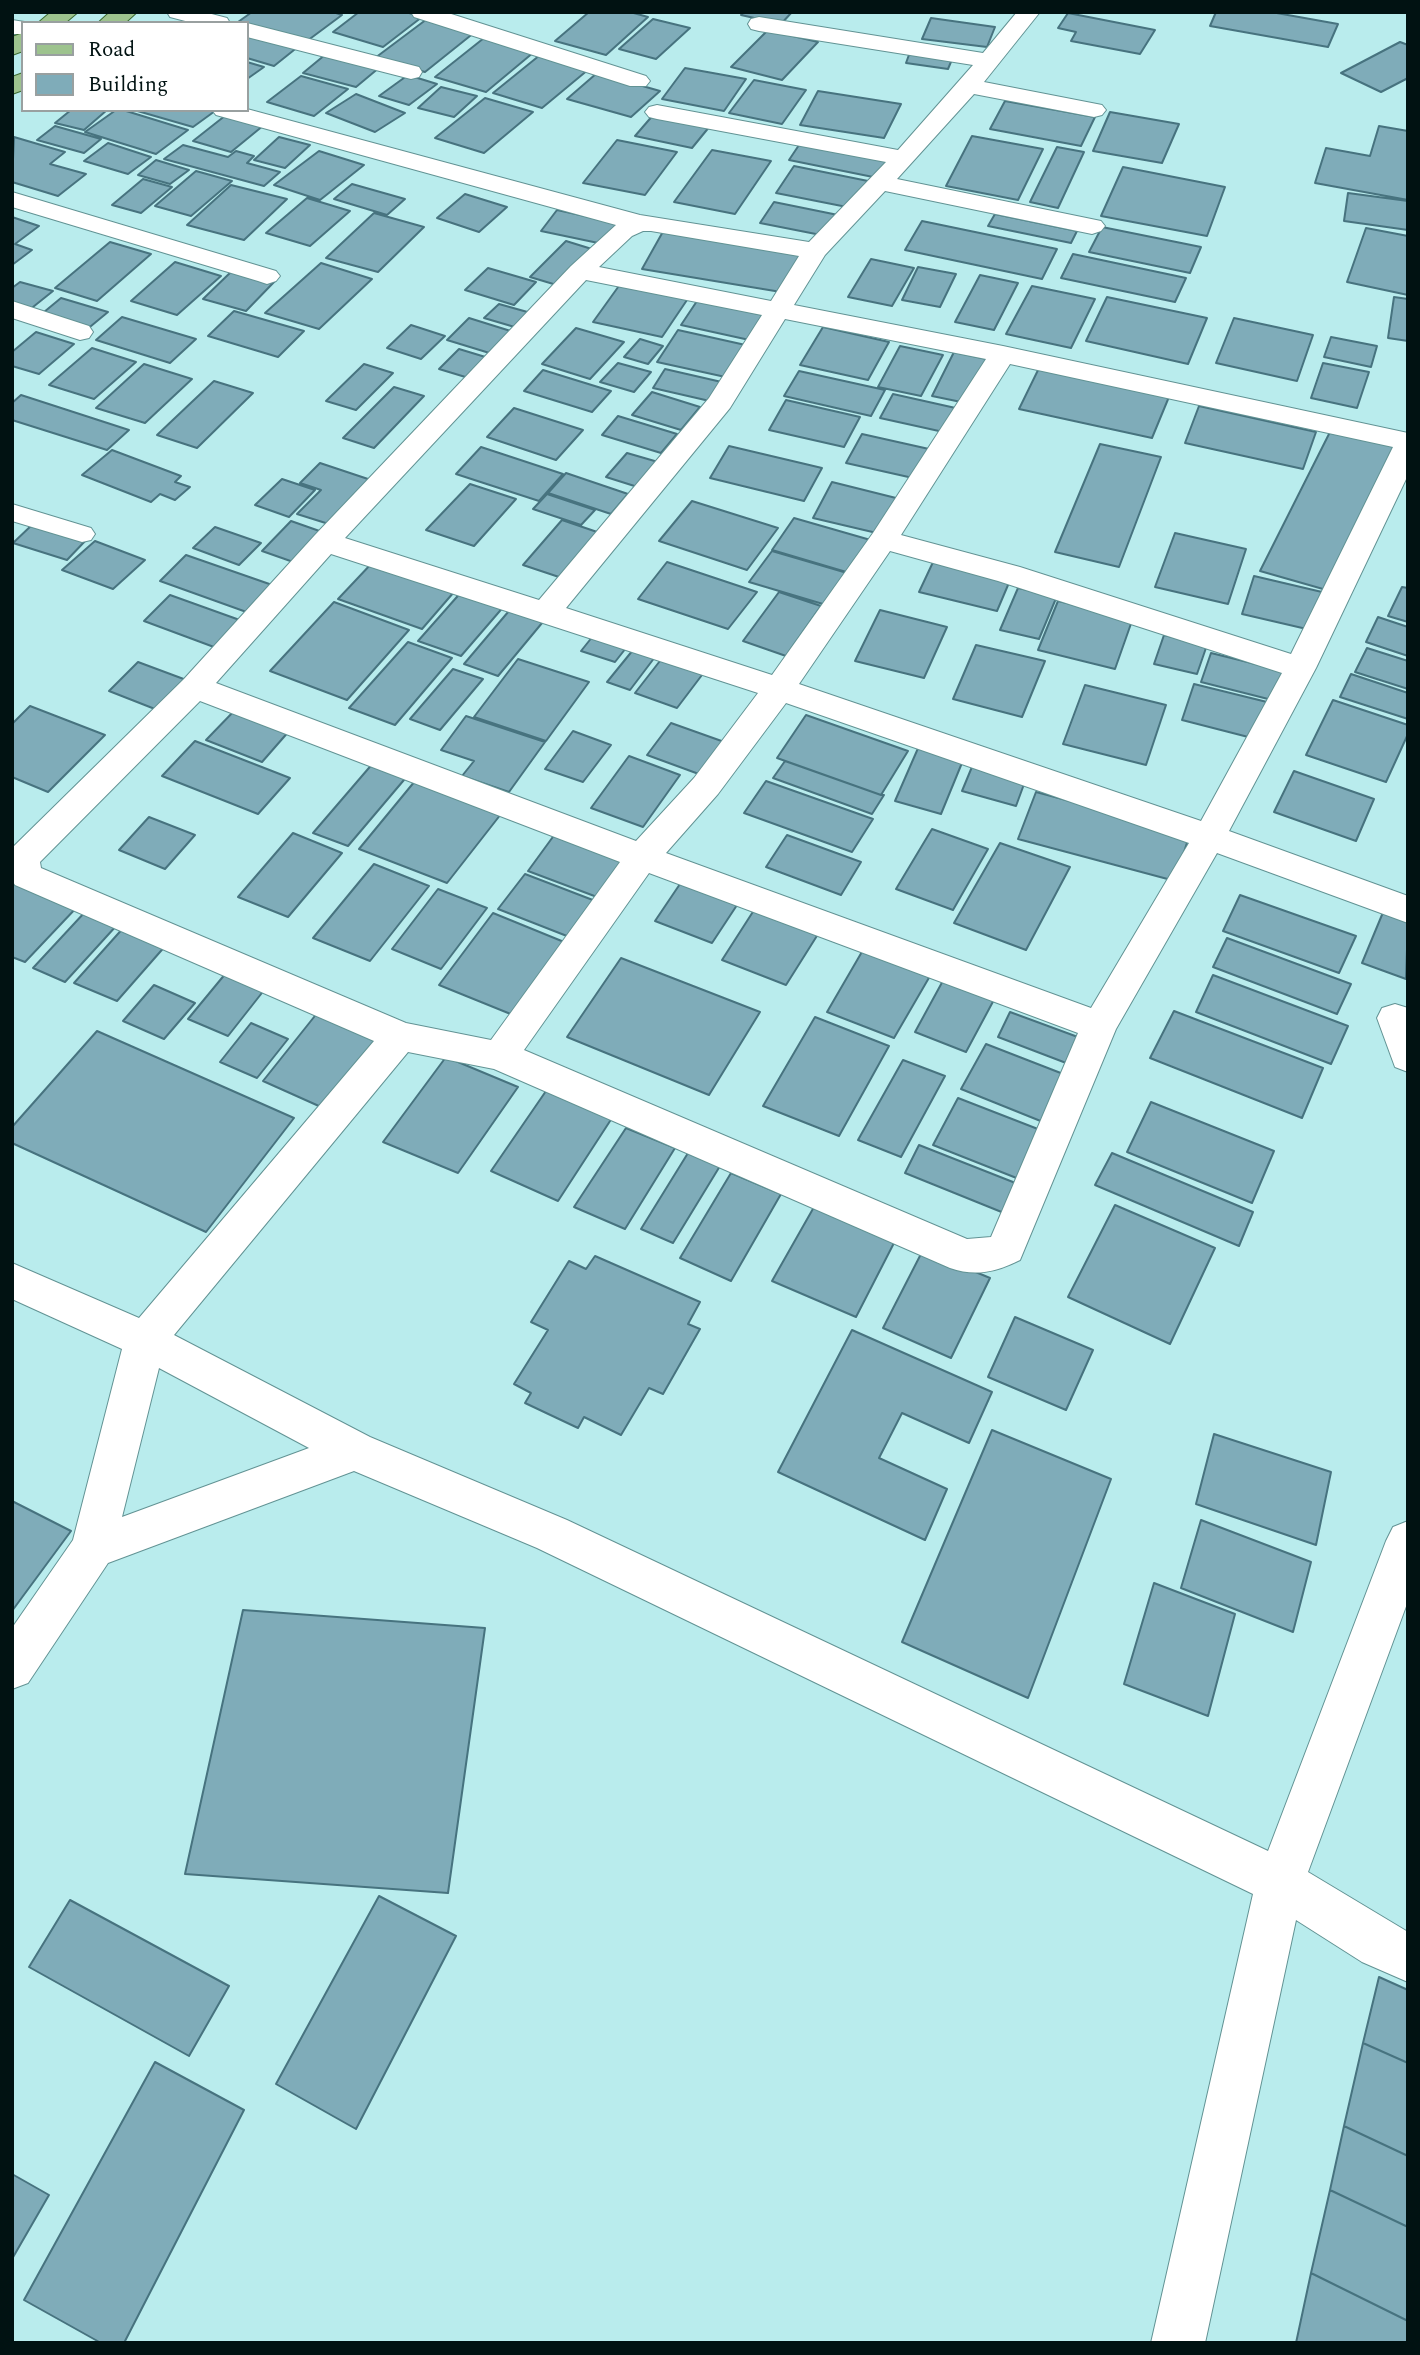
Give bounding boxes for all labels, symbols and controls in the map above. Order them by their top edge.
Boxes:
legend [21,21,248,112]
text: Road [88,34,135,66]
text: Building [88,69,168,101]

